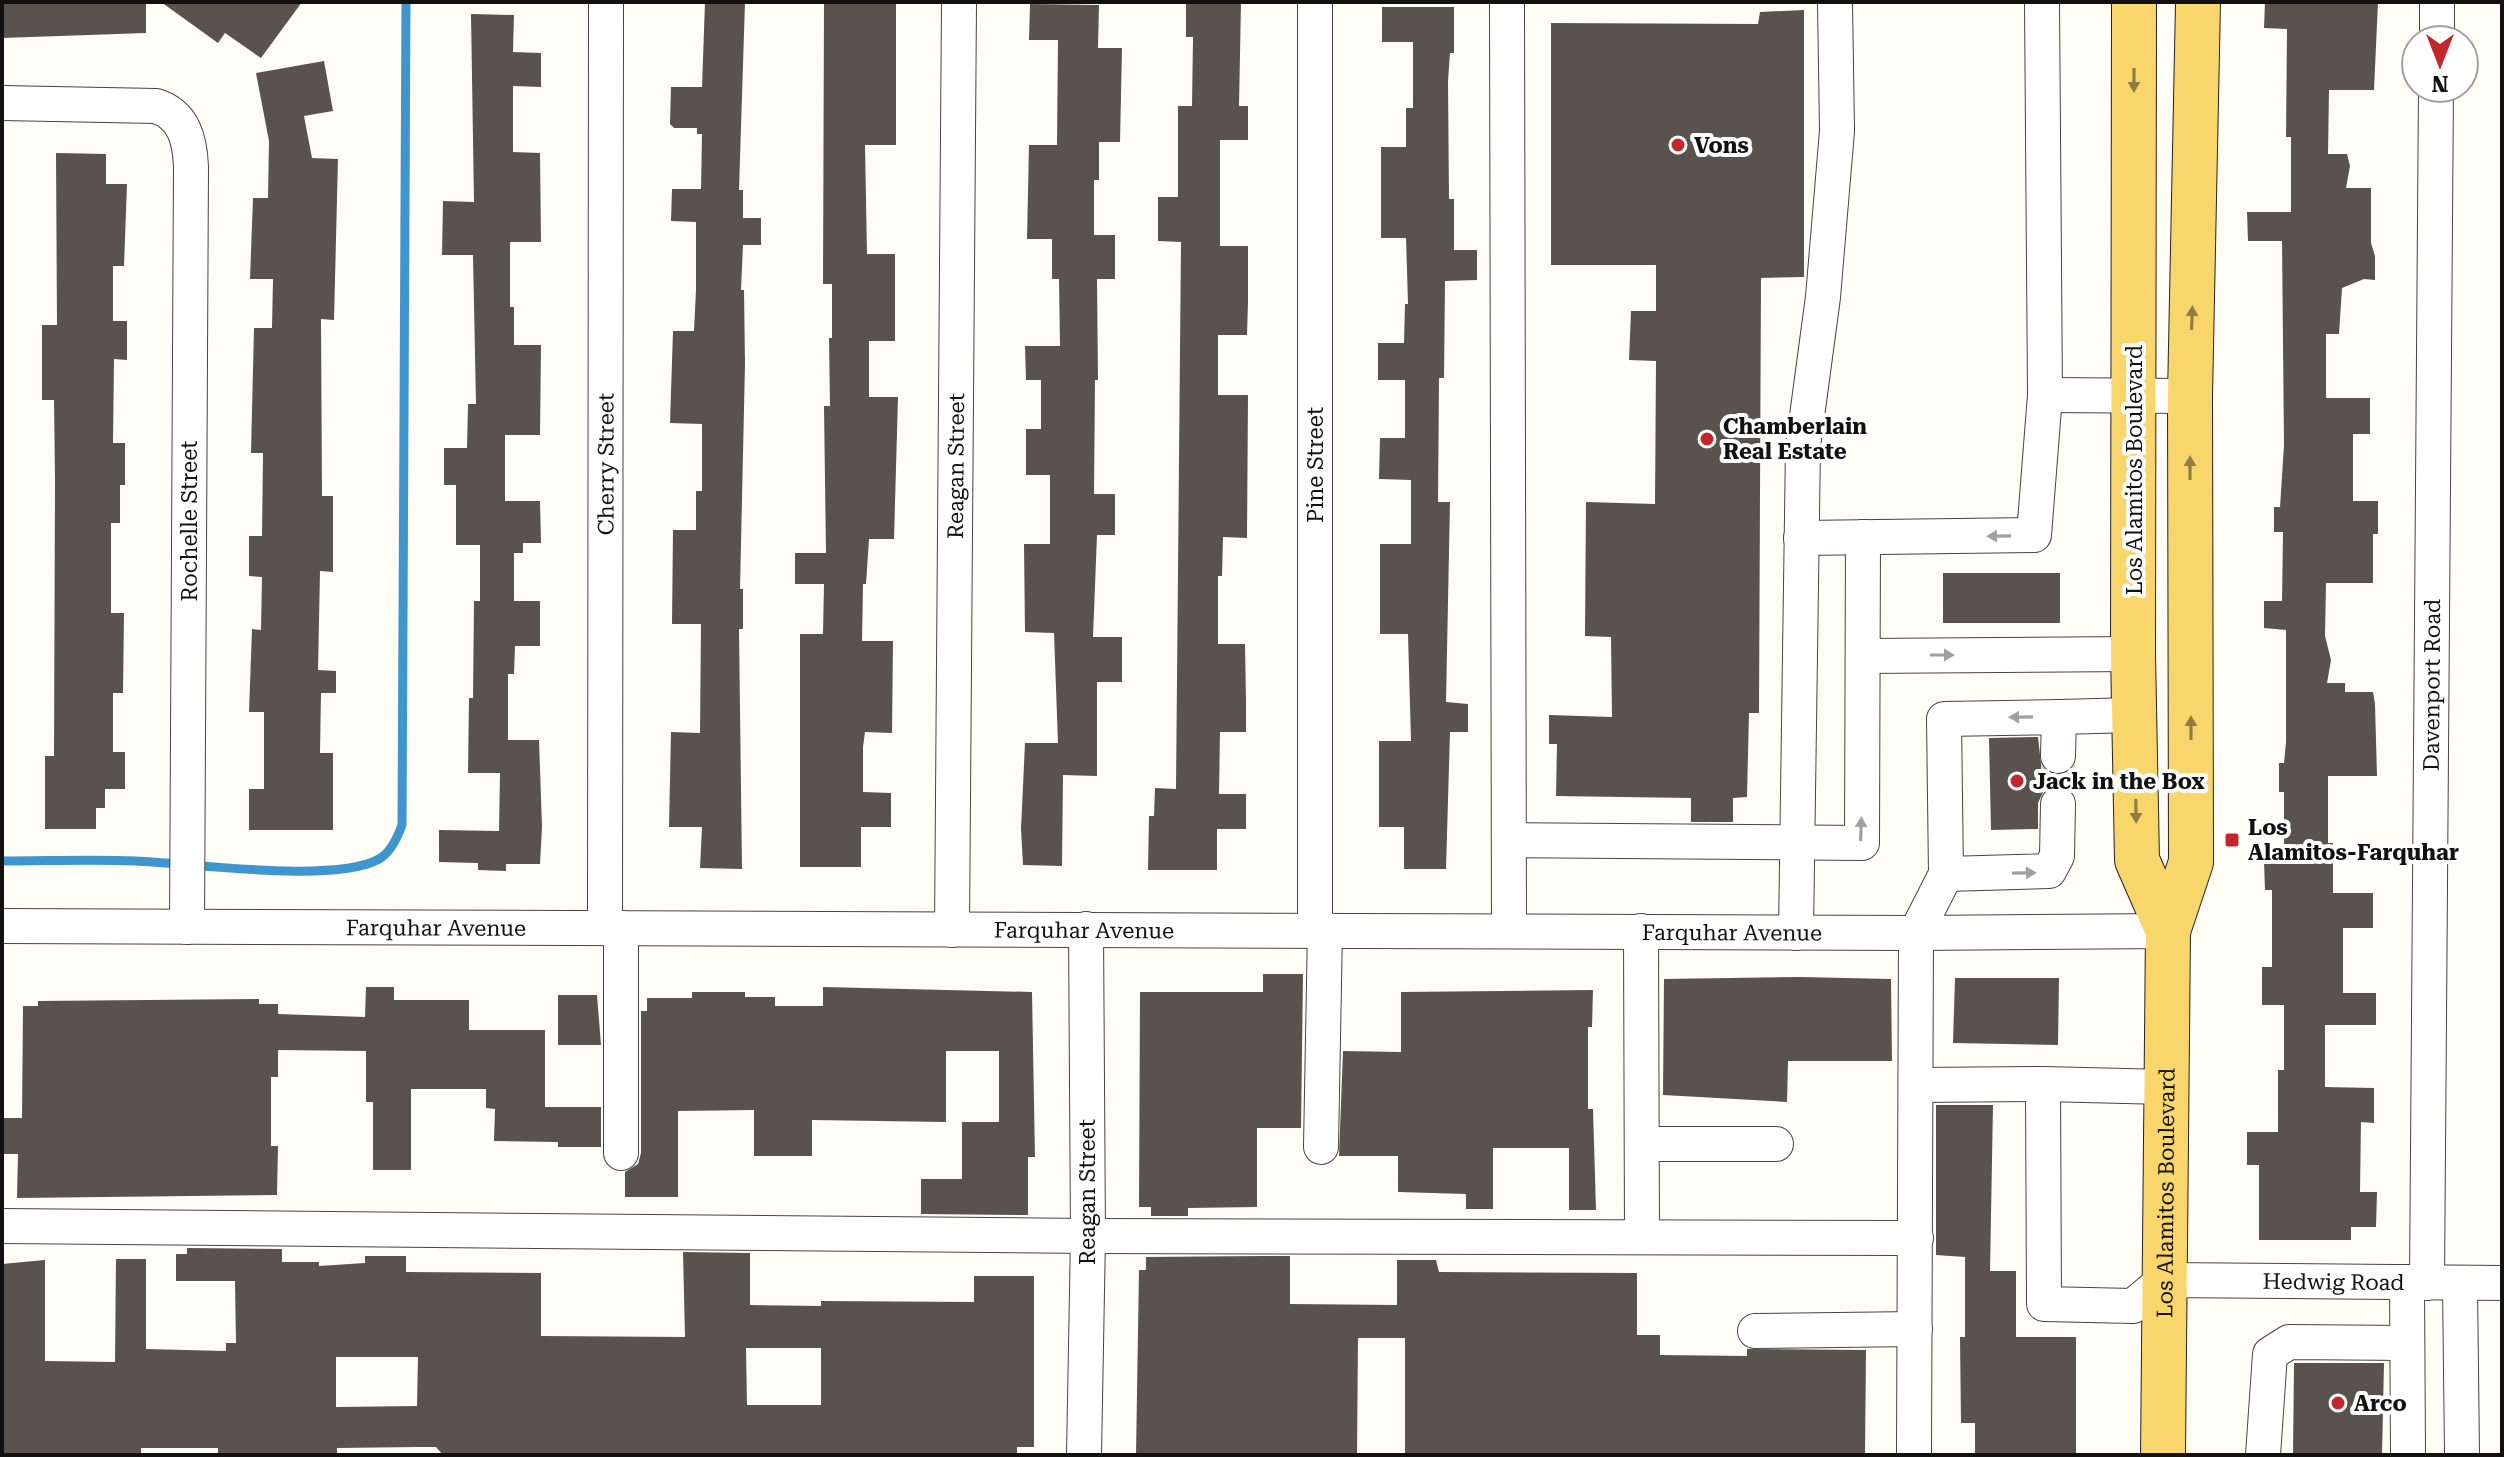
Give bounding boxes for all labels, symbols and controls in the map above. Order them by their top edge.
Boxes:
north arrow [2400,24,2480,104]
one-way arrow [2128,68,2140,93]
text: N [2431,71,2448,96]
place label: Vons [1694,133,1749,158]
marker: Vons [1669,136,1687,154]
one-way arrow [2185,305,2198,330]
street label: Los Alamitos Boulevard [2122,345,2147,595]
street label: Cherry Street [593,393,619,535]
street label: Reagan Street [943,393,969,539]
street label: Pine Street [1303,407,1328,523]
place label: Chamberlain Real Estate [1723,414,1867,464]
marker: Chamberlain Real Estate [1698,430,1716,448]
street label: Rochelle Street [177,440,202,602]
one-way arrow [2184,455,2196,480]
one-way arrow [1986,530,2011,542]
street label: Davenport Road [2419,599,2445,771]
one-way arrow [1930,649,1955,661]
one-way arrow [2008,711,2033,723]
one-way arrow [2185,715,2197,740]
place label: Jack in the Box [2033,769,2205,794]
marker: Jack in the Box [2008,772,2026,790]
one-way arrow [2130,799,2142,824]
place label: Los Alamitos-Farquhar [2248,815,2459,865]
one-way arrow [1855,816,1868,841]
marker: Los Alamitos-Farquhar [2223,831,2241,849]
one-way arrow [2012,866,2037,879]
street label: Farquhar Avenue [346,915,526,941]
street label: Farquhar Avenue [994,918,1174,943]
street label: Farquhar Avenue [1642,920,1822,946]
street label: Los Alamitos Boulevard [2152,1068,2180,1318]
street label: Reagan Street [1075,1119,1100,1265]
street label: Hedwig Road [2262,1269,2404,1295]
place label: Arco [2354,1391,2407,1416]
marker: Arco [2329,1394,2347,1412]

